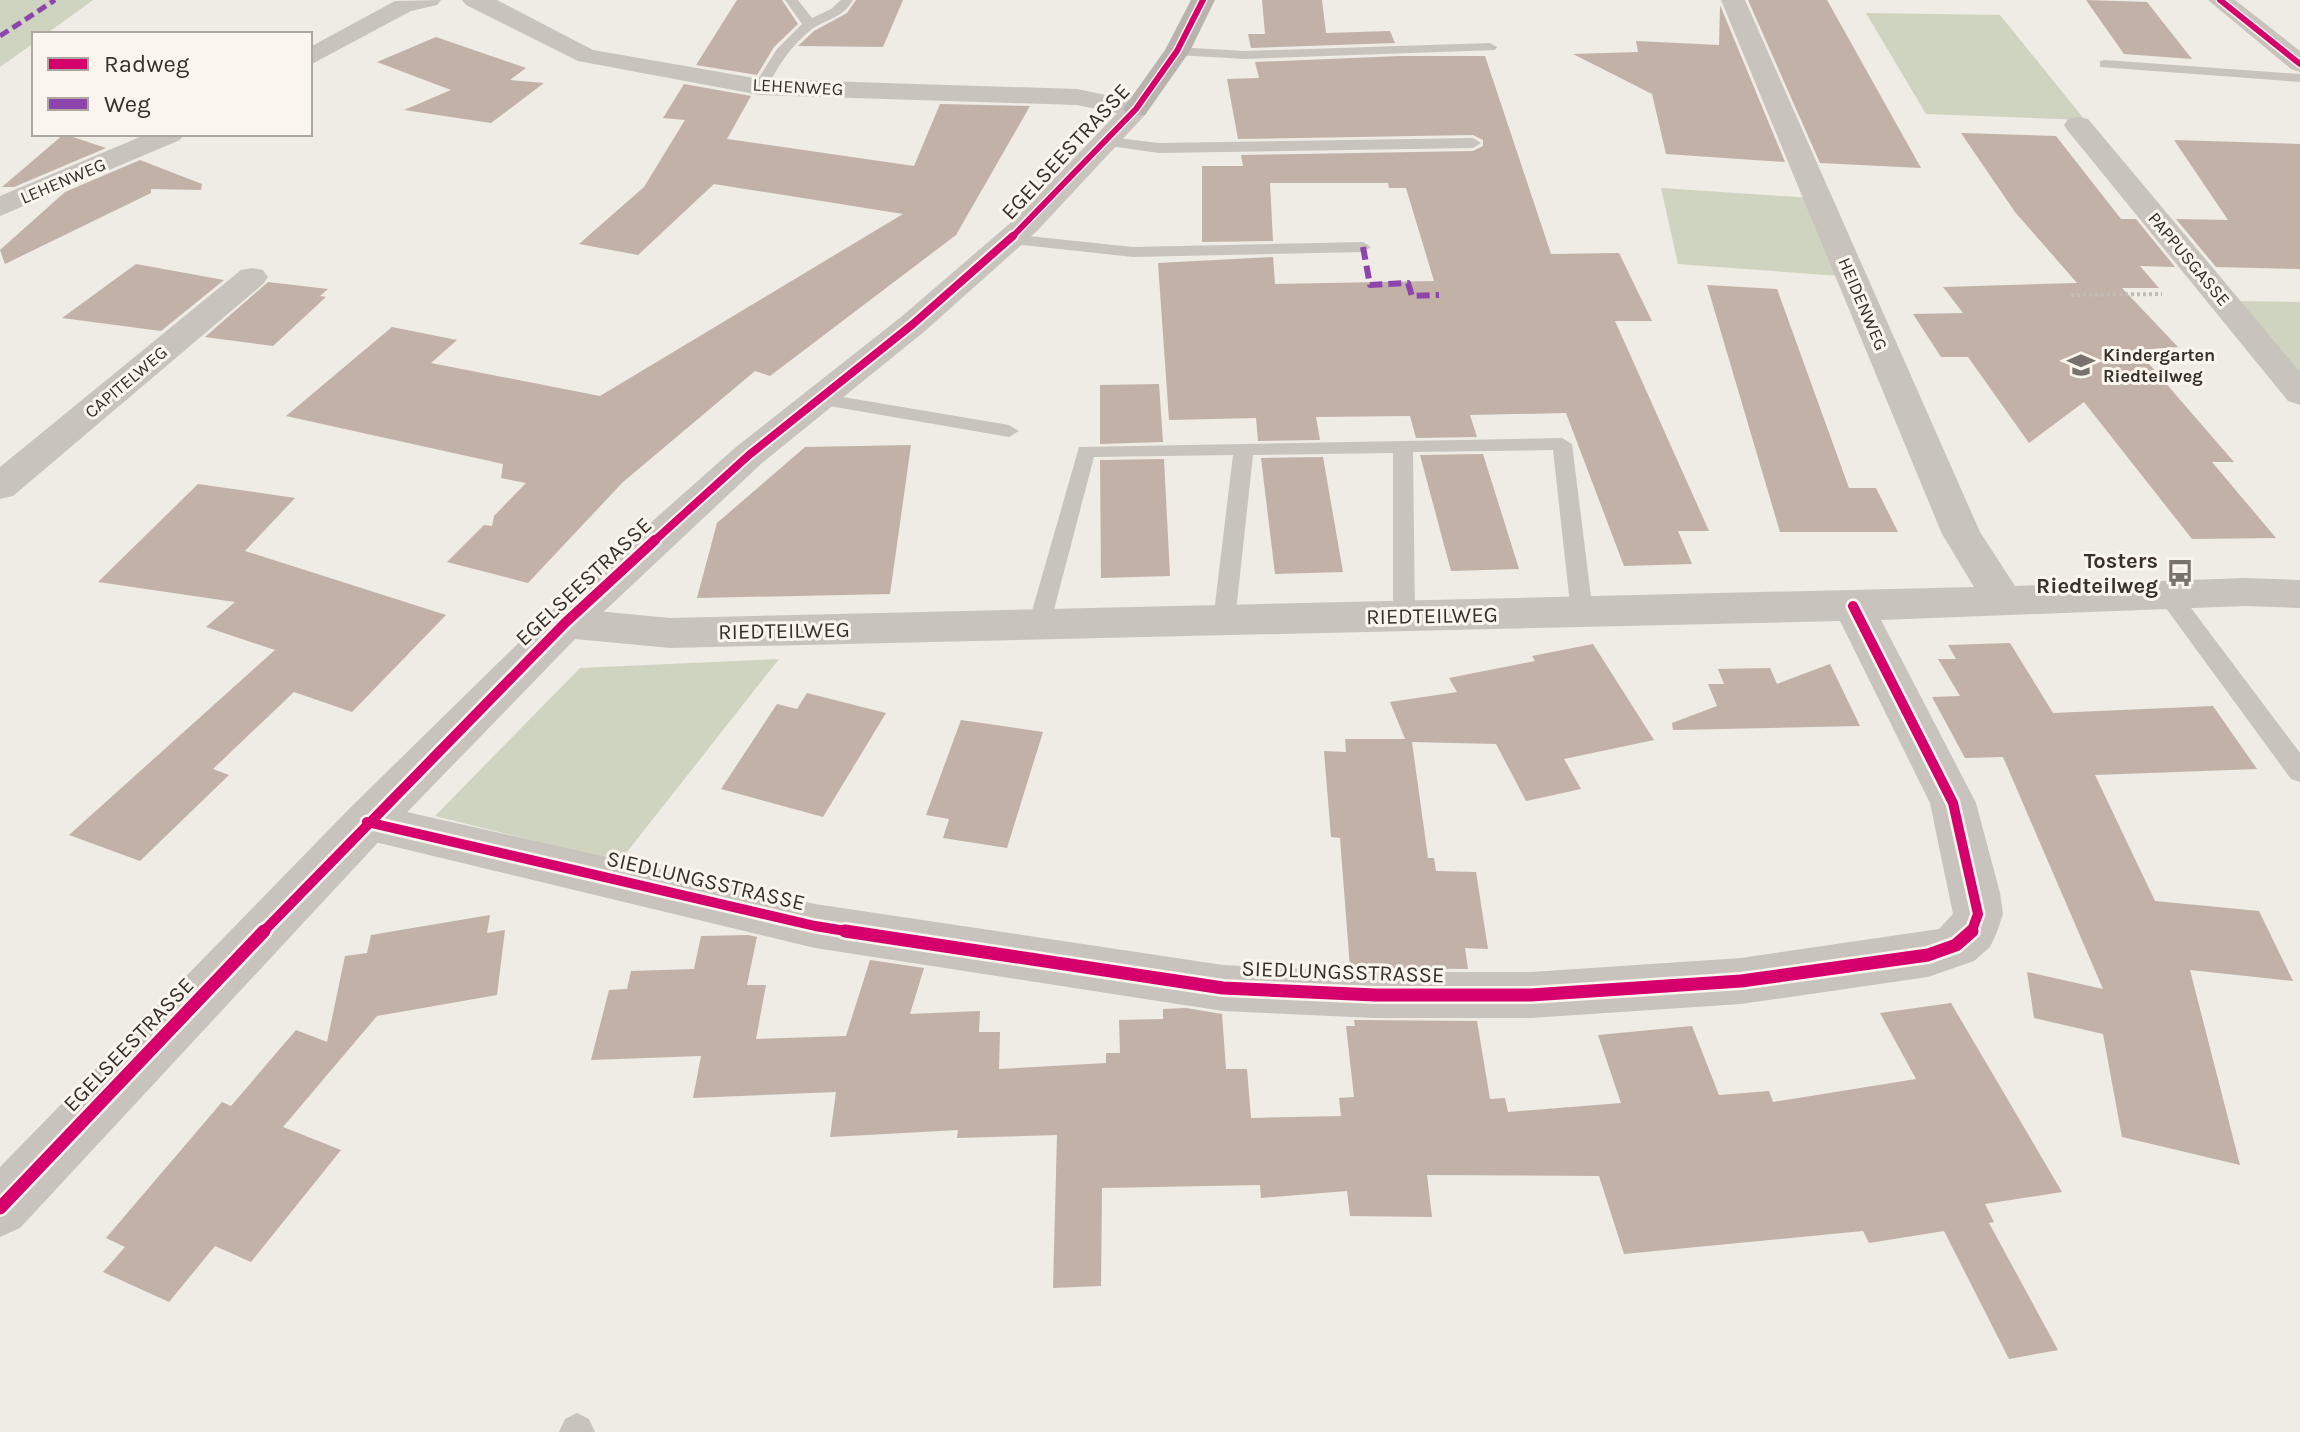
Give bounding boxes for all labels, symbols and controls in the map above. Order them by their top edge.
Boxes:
legend [32,32,312,136]
text: Radweg [104,50,190,78]
street label: LEHENWEG [752,74,844,100]
street label: EGELSEESTRASSE [996,78,1135,225]
text: Weg [104,90,151,118]
street label: LEHENWEG [17,153,109,209]
street label: PAPPUSGASSE [2143,208,2235,310]
street label: HEIDENWEG [1833,254,1893,354]
street label: CAPITELWEG [80,341,172,423]
place label: Kindergarten Riedteilweg [2103,344,2215,387]
school or university icon: Kindergarten Riedteilweg [2066,350,2096,380]
street label: EGELSEESTRASSE [510,512,657,651]
place label: Tosters Riedteilweg [2036,548,2158,599]
bus stop icon: Tosters Riedteilweg [2165,558,2195,588]
street label: RIEDTEILWEG [1366,602,1498,630]
street label: RIEDTEILWEG [718,617,850,645]
street label: SIEDLUNGSSTRASSE [604,845,808,916]
street label: SIEDLUNGSSTRASSE [1241,955,1445,989]
street label: EGELSEESTRASSE [58,972,199,1117]

